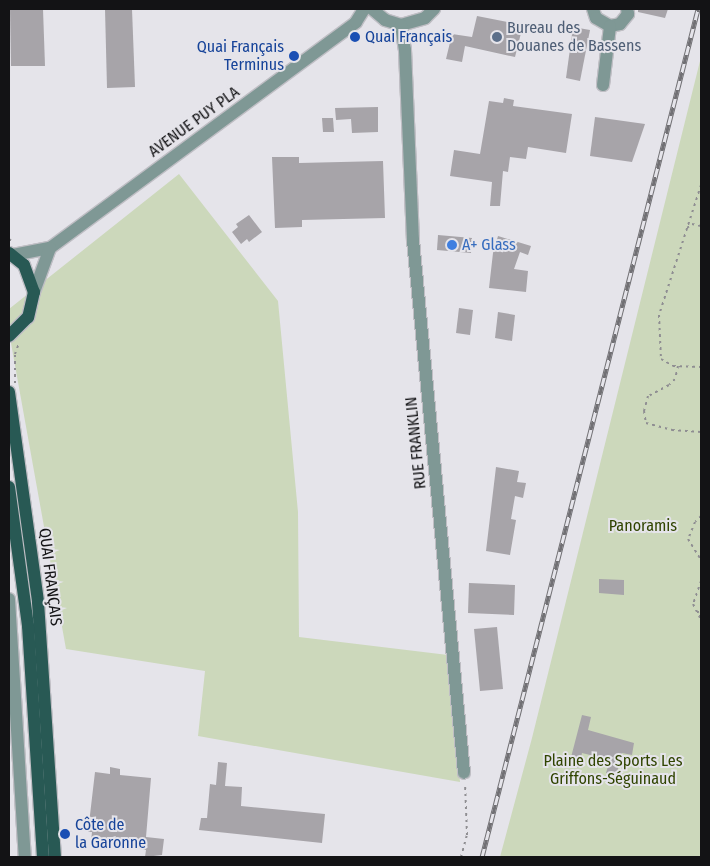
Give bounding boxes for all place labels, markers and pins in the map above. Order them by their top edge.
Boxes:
place label: Bureau des Douanes de Bassens [507,18,641,56]
place label: Quai Français [365,27,452,47]
marker: Quai Français [349,31,361,43]
marker: Bureau des Douanes de Bassens [491,31,503,43]
place label: Quai Français Terminus [197,37,284,75]
marker: Quai Français Terminus [288,50,300,62]
place label: A+ Glass [462,235,516,255]
marker: A+ Glass [446,239,458,251]
place label: Côte de la Garonne [75,815,146,853]
marker: Côte de la Garonne [59,828,71,840]

